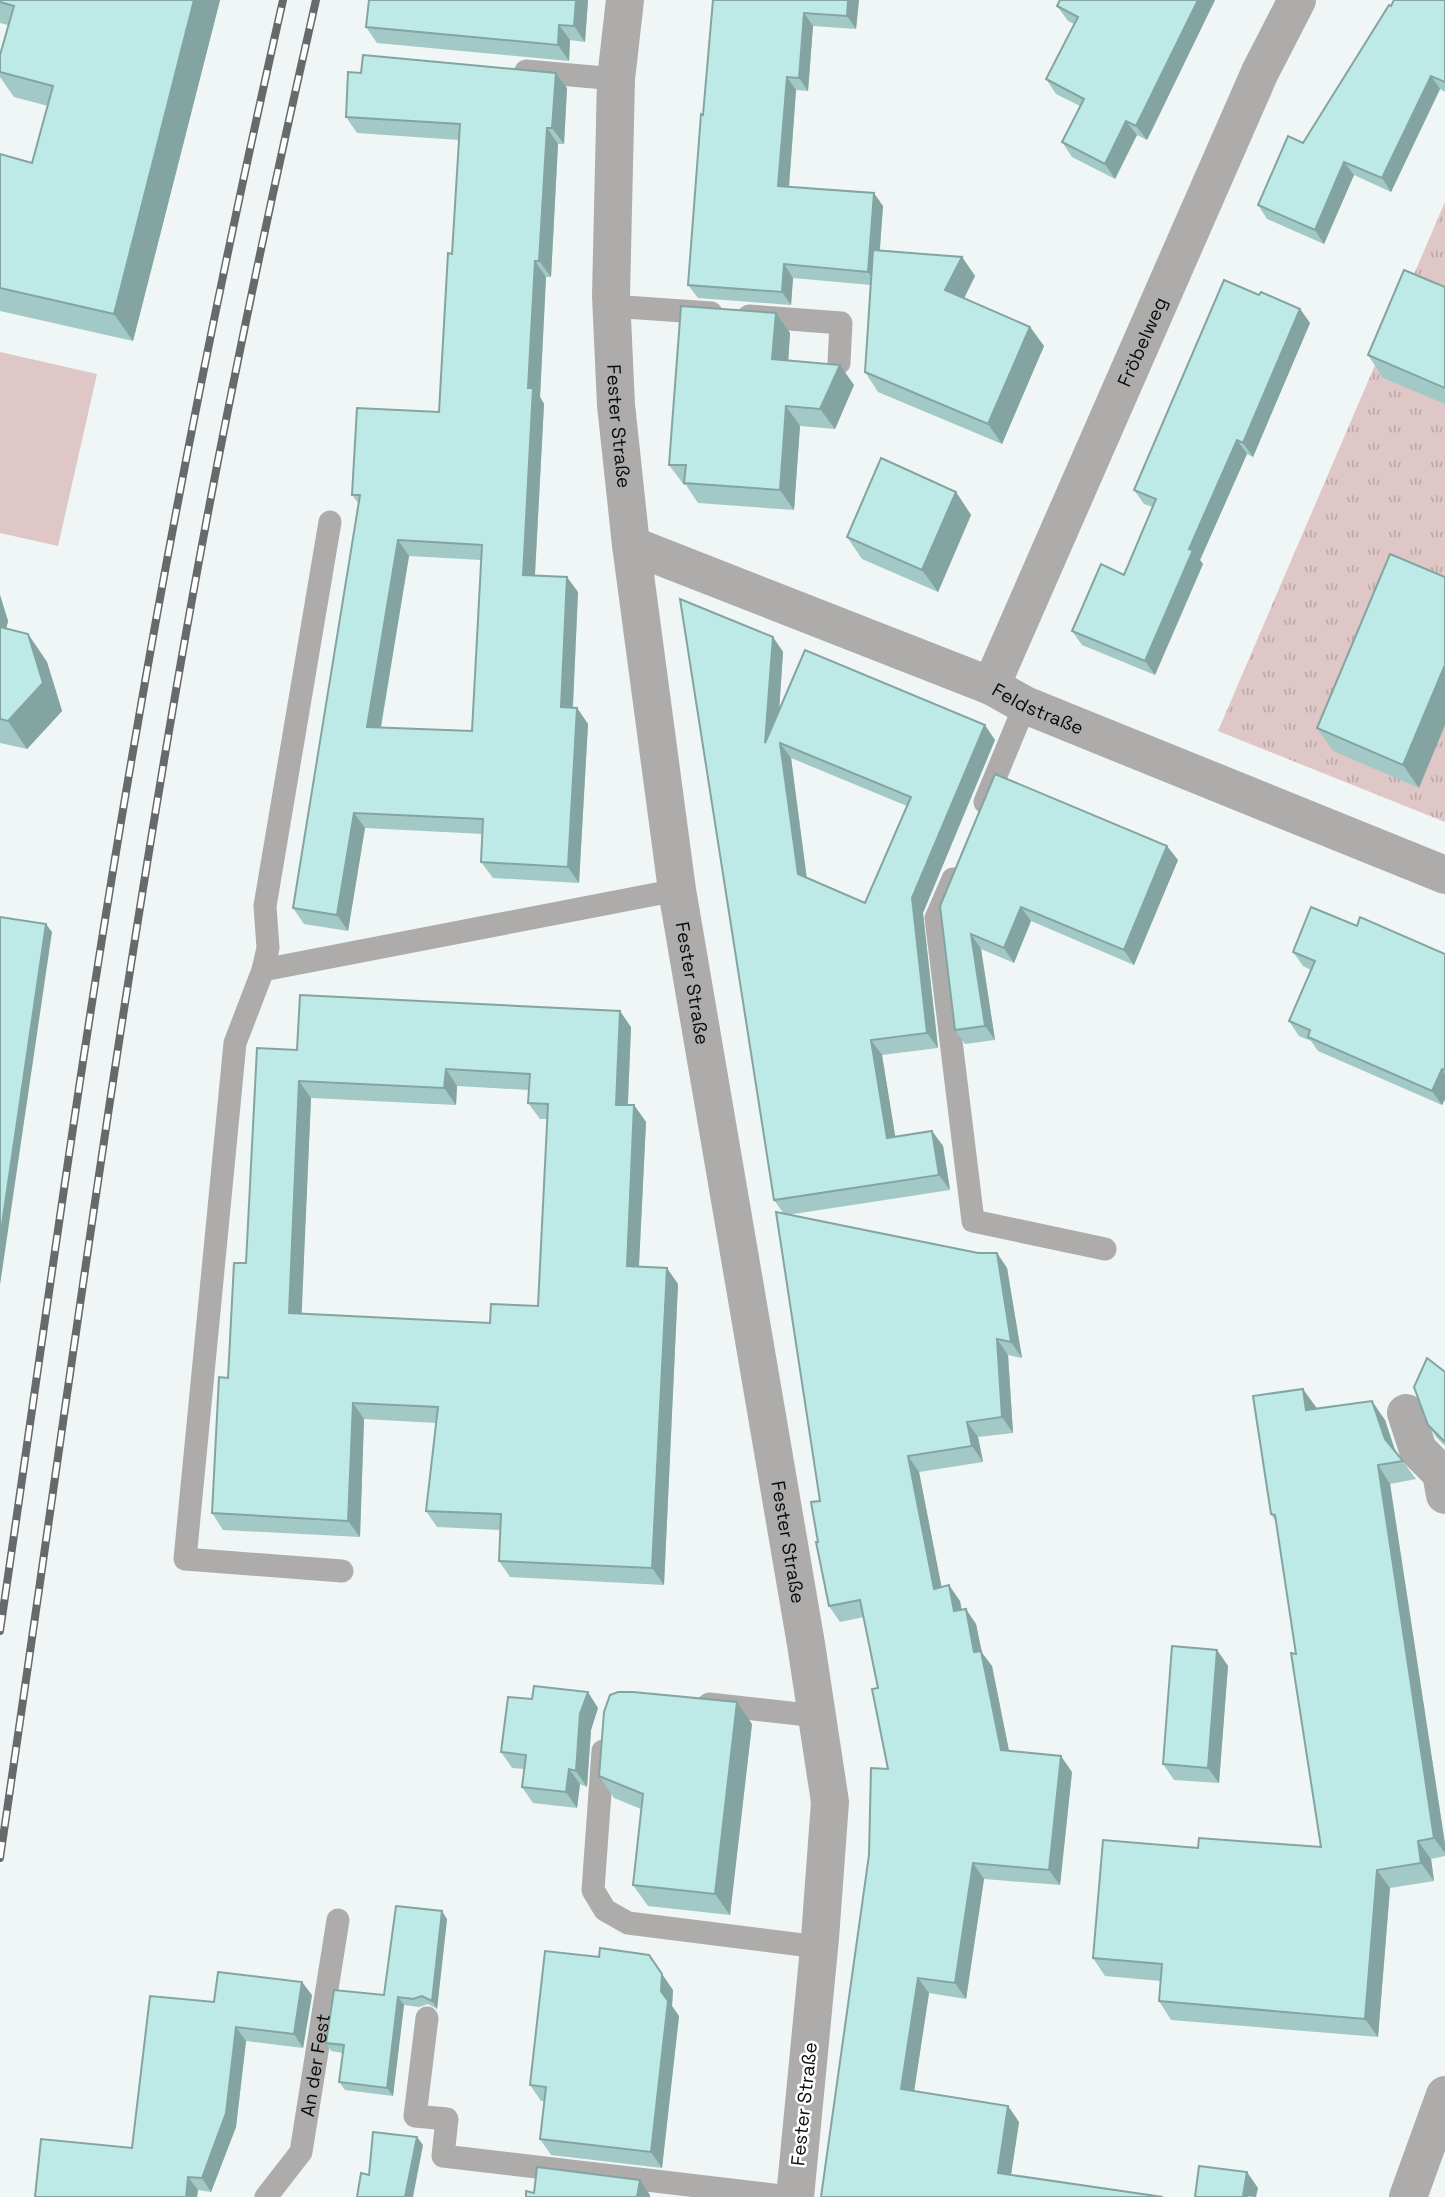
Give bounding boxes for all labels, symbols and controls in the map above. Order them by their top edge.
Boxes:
street label: Fröbelweg [1111,293,1172,390]
street label: Fester Straße [602,364,637,489]
street label: Feldstraße [988,677,1087,740]
street label: Fester Straße [670,920,716,1046]
street label: Fester Straße [766,1479,811,1605]
street label: An der Fest [294,2012,335,2118]
street label: Fester Straße [785,2041,823,2167]

